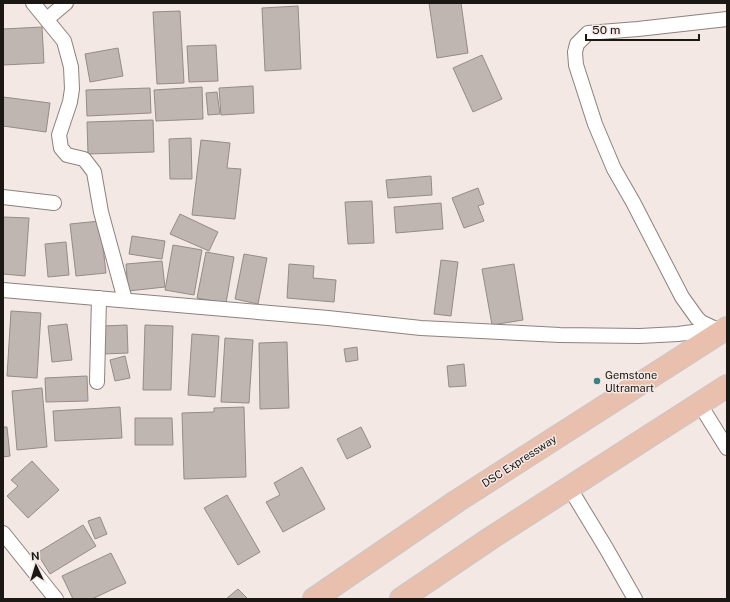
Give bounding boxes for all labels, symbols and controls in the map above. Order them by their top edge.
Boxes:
scale bar [586,16,699,42]
text: 50 m [592,23,620,37]
place label: Gemstone Ultramart [605,369,657,394]
marker: Gemstone Ultramart [592,376,602,386]
street label: DSC Expressway [480,432,559,490]
north arrow [16,546,56,586]
text: N [31,550,40,562]

